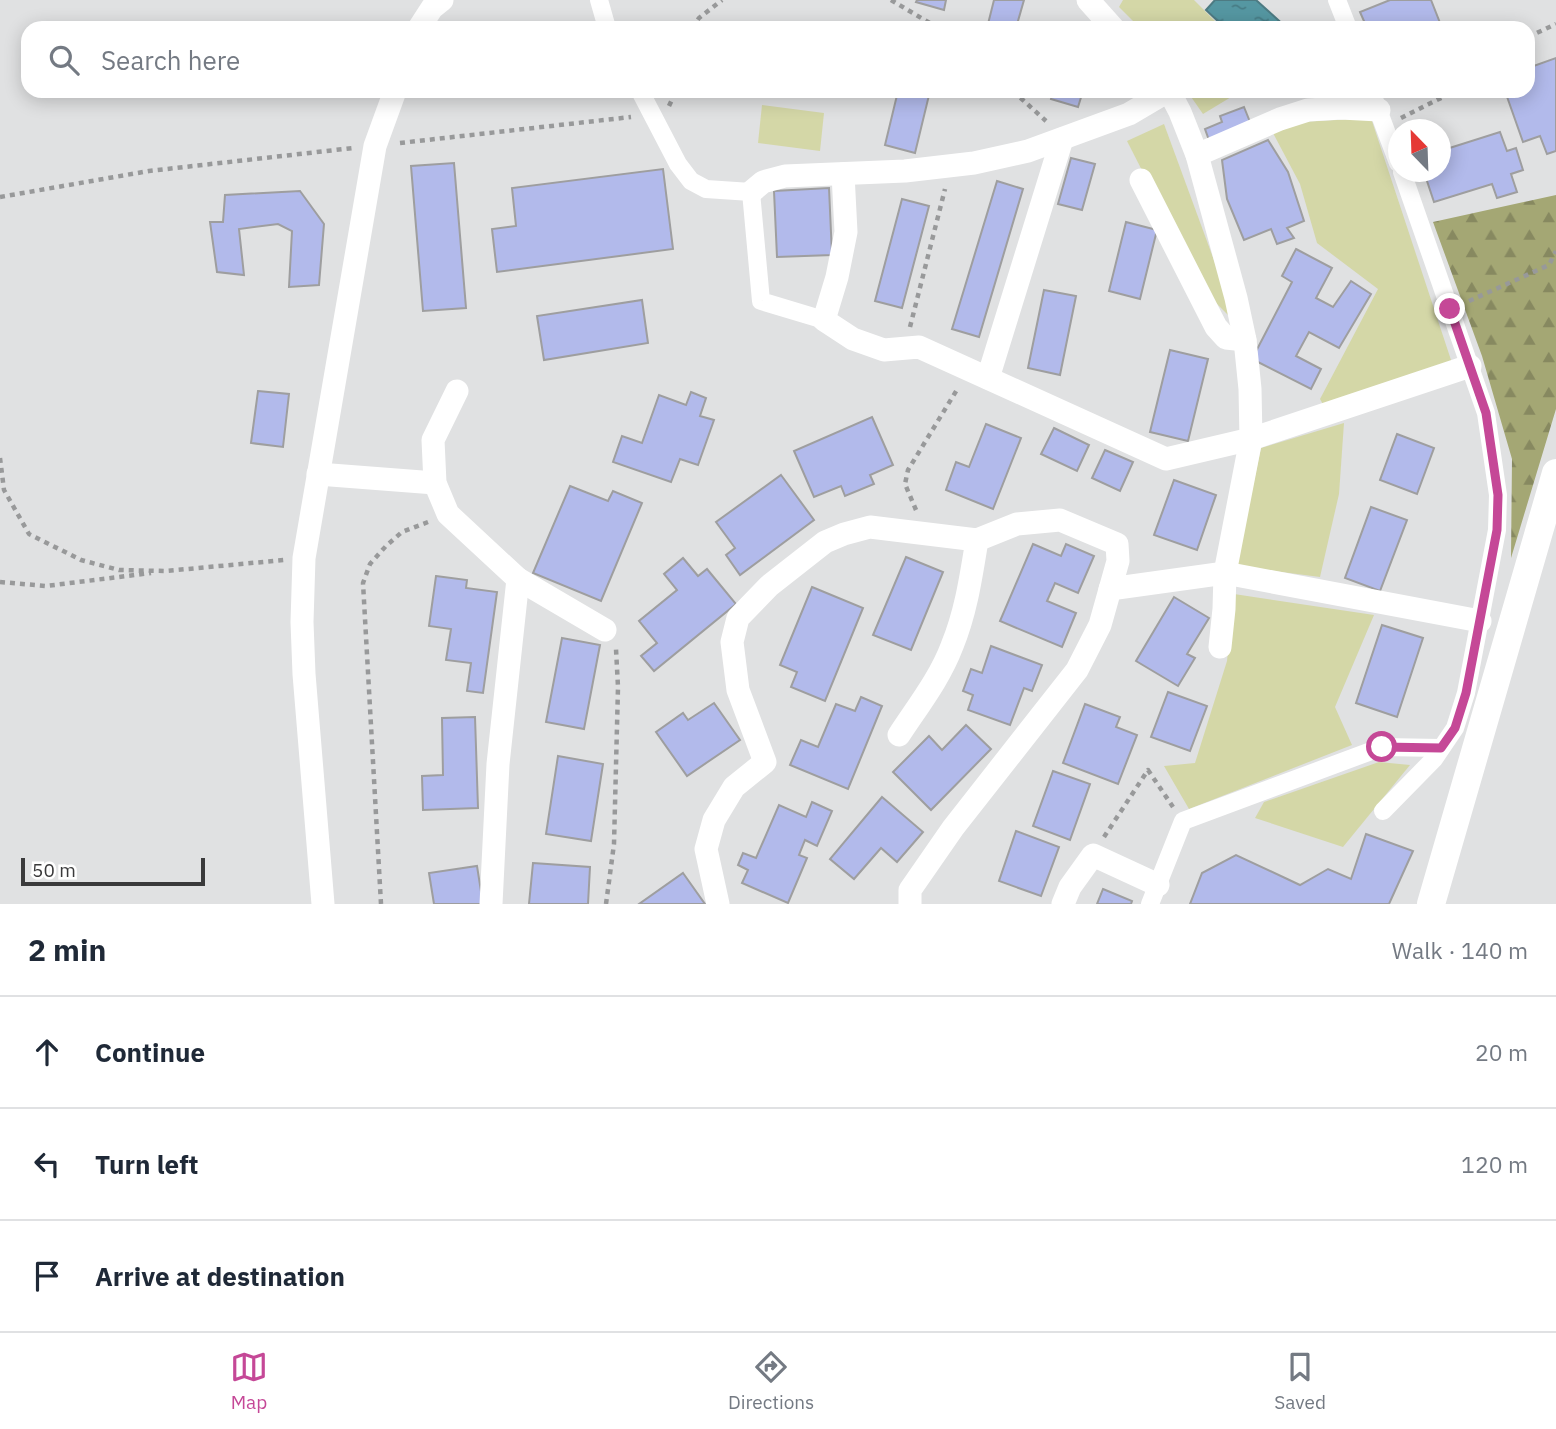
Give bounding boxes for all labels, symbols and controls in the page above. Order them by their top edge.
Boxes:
search box [21,21,1535,98]
icon: search [45,41,83,79]
text: Search here [101,43,240,77]
north arrow [1388,119,1451,182]
route end [1434,293,1465,324]
route start [1366,731,1397,762]
scale bar [21,855,205,887]
text: 50 m [32,858,76,882]
text: 2 min [28,930,106,969]
text: Walk · 140 m [1392,935,1528,965]
icon: ahead [28,1033,66,1071]
text: Continue [95,1035,205,1069]
text: 20 m [1475,1037,1528,1067]
icon: left [28,1145,66,1183]
text: Turn left [95,1147,198,1181]
text: 120 m [1461,1149,1528,1179]
icon: arrive [28,1257,66,1295]
text: Arrive at destination [95,1259,345,1293]
tab: Map [230,1348,268,1414]
tab: Directions [728,1348,814,1414]
tab: Saved [1274,1348,1326,1414]

